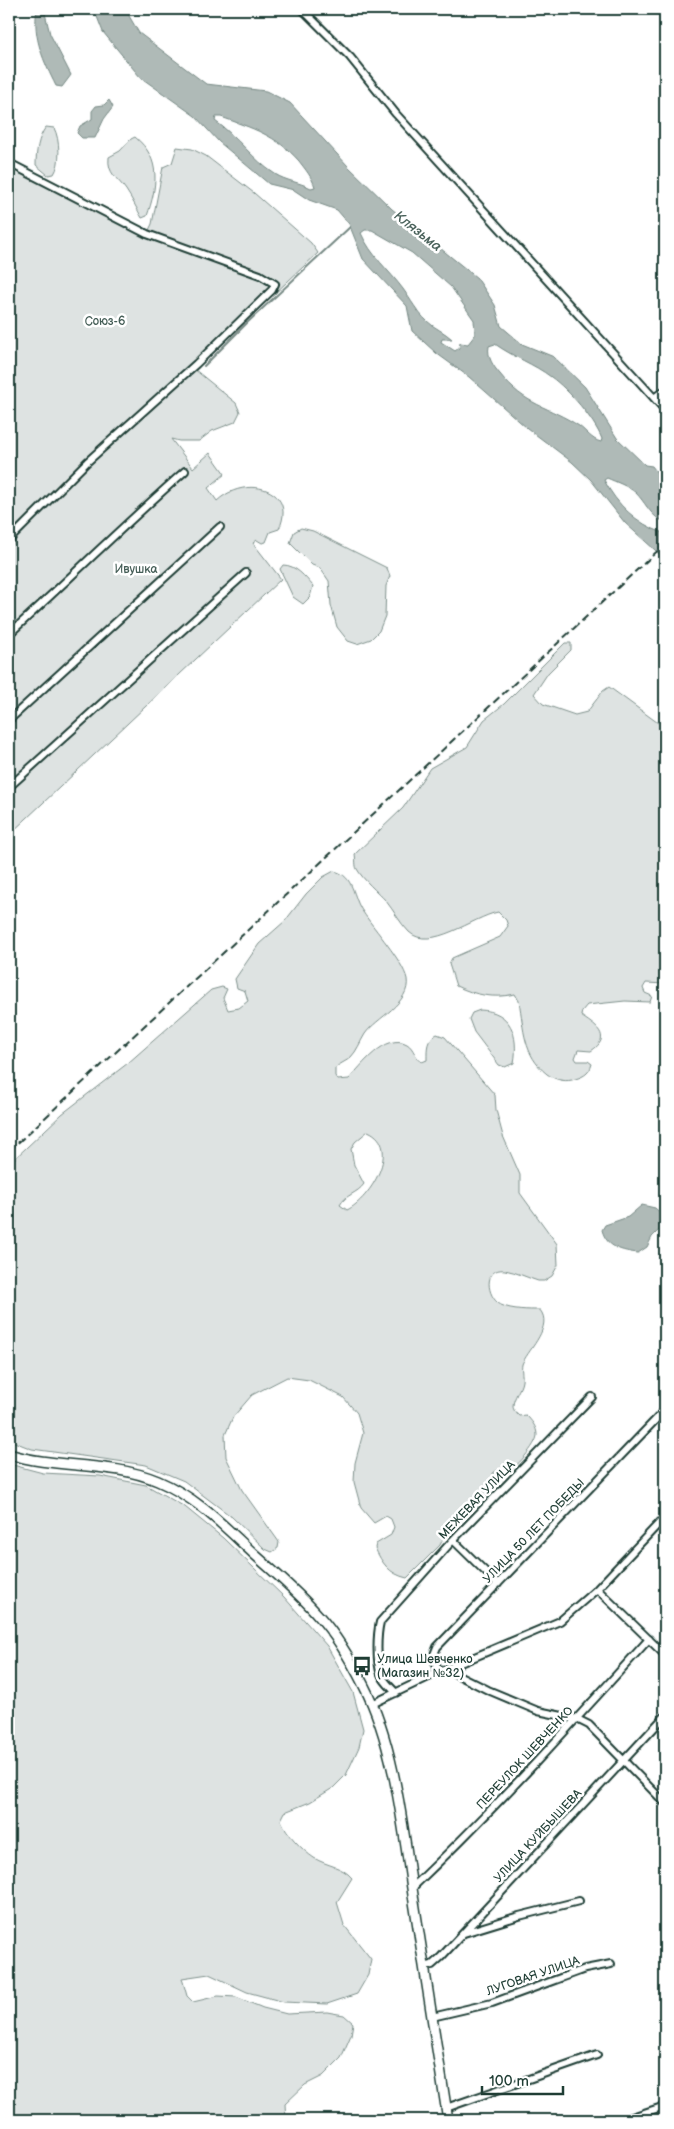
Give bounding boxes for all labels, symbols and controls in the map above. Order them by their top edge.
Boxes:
water label: Клязьма [391,207,445,255]
park label: Союз-6 [85,314,125,329]
park label: Ивушка [114,562,158,577]
street label: МЕЖЕВАЯ УЛИЦА [436,1457,519,1542]
street label: УЛИЦА 50 ЛЕТ ПОБЕДЫ [480,1475,588,1587]
place label: Улица Шевченко (Магазин №32) [377,1652,472,1681]
bus stop icon: Улица Шевченко (Магазин №32) [351,1655,373,1677]
street label: ПЕРЕУЛОК ШЕВЧЕНКО [473,1703,577,1813]
street label: УЛИЦА КУЙБЫШЕВА [491,1786,586,1886]
street label: ЛУГОВАЯ УЛИЦА [484,1953,582,1999]
scale bar [482,2064,563,2096]
text: 100 m [489,2072,529,2091]

